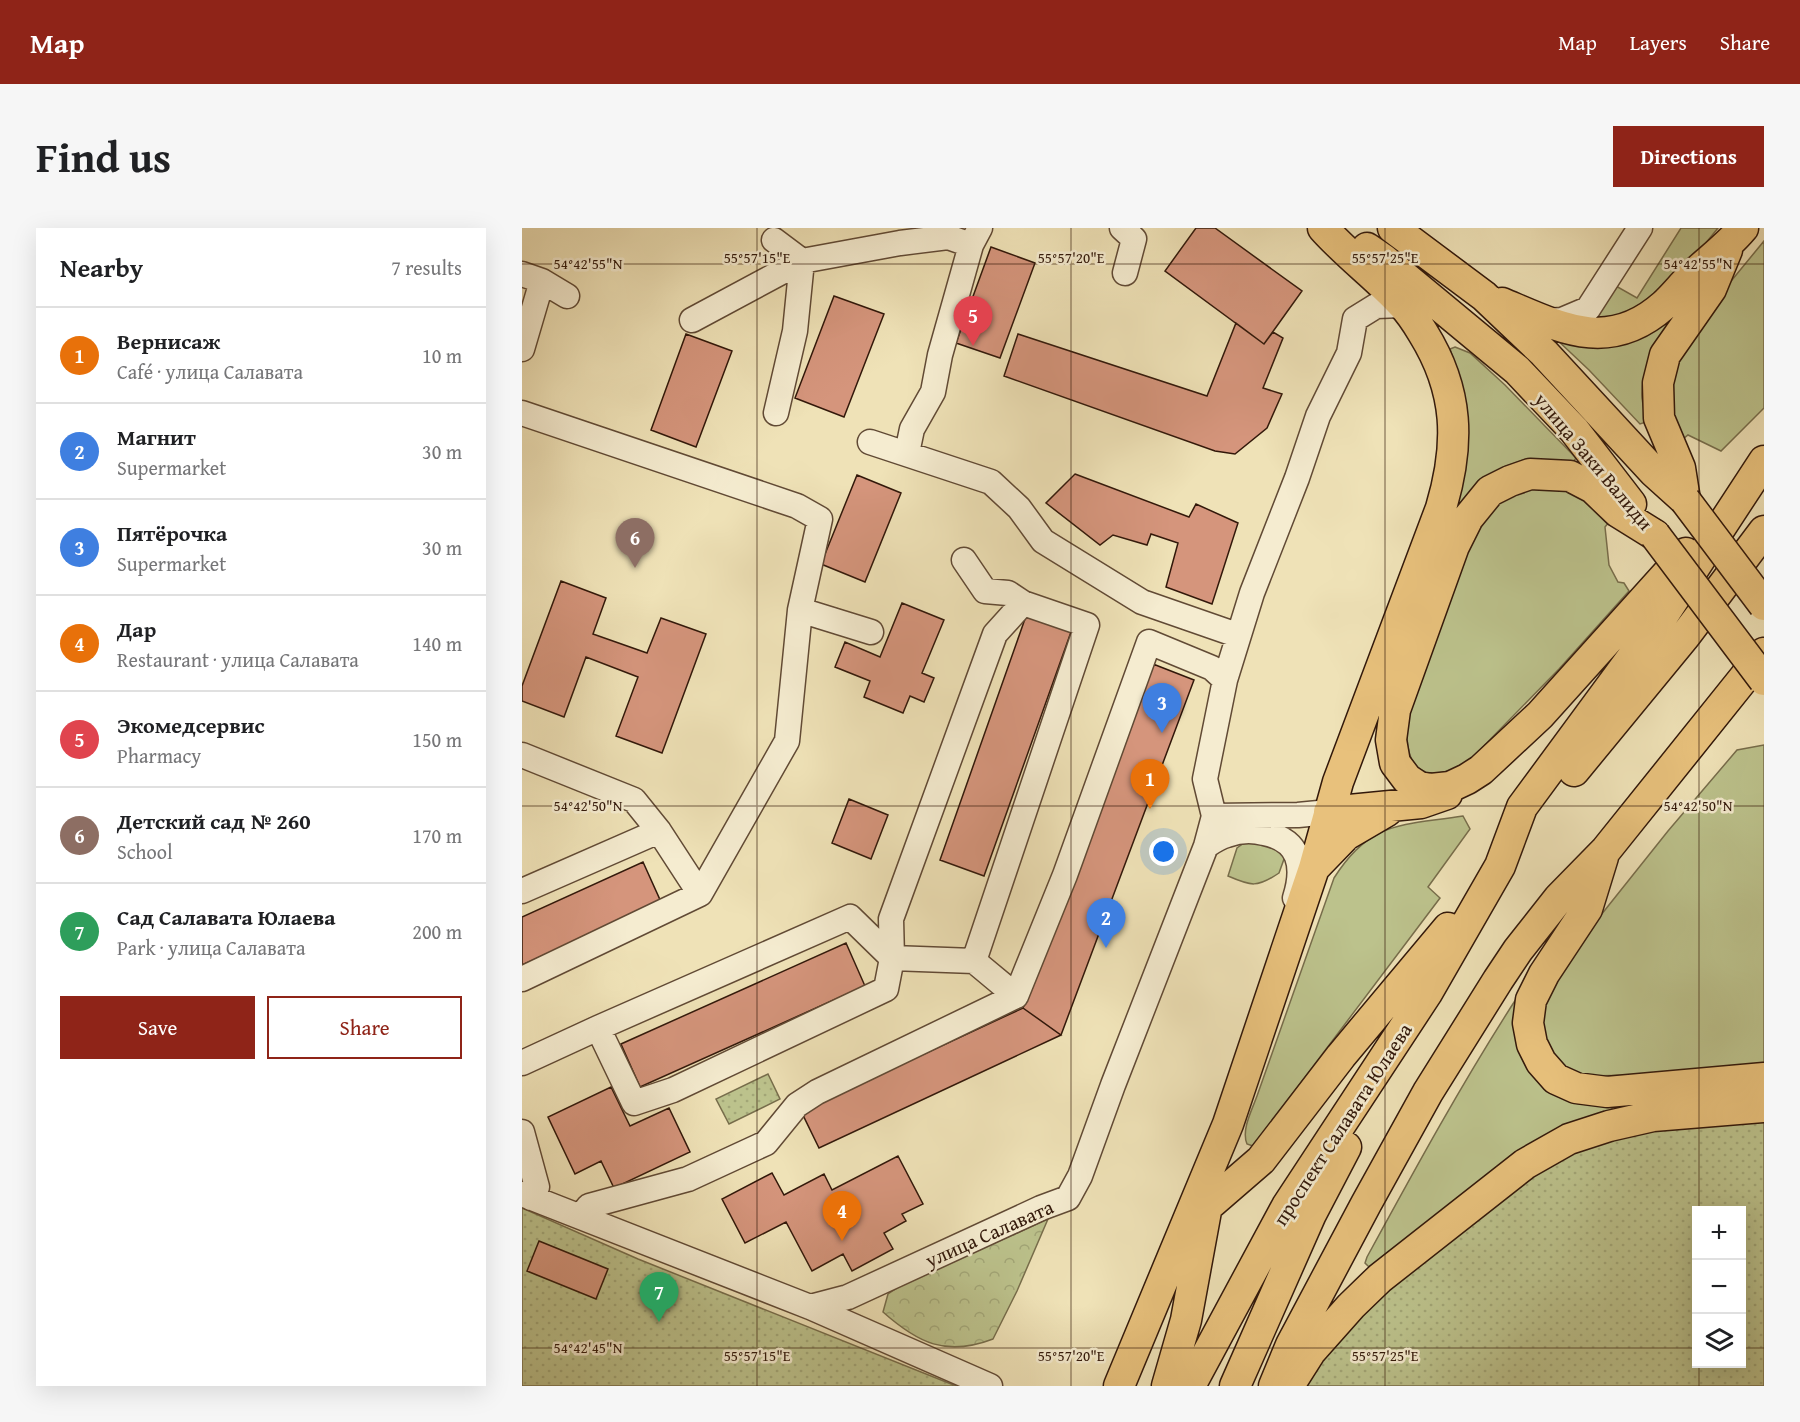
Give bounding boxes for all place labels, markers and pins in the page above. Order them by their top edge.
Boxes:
pin: 5 [954,296,992,346]
pin: 6 [616,518,654,568]
pin: 3 [1142,684,1182,733]
pin: 1 [1130,760,1170,809]
pin: 2 [1086,898,1126,948]
pin: 4 [822,1192,862,1241]
pin: 7 [640,1272,678,1322]

